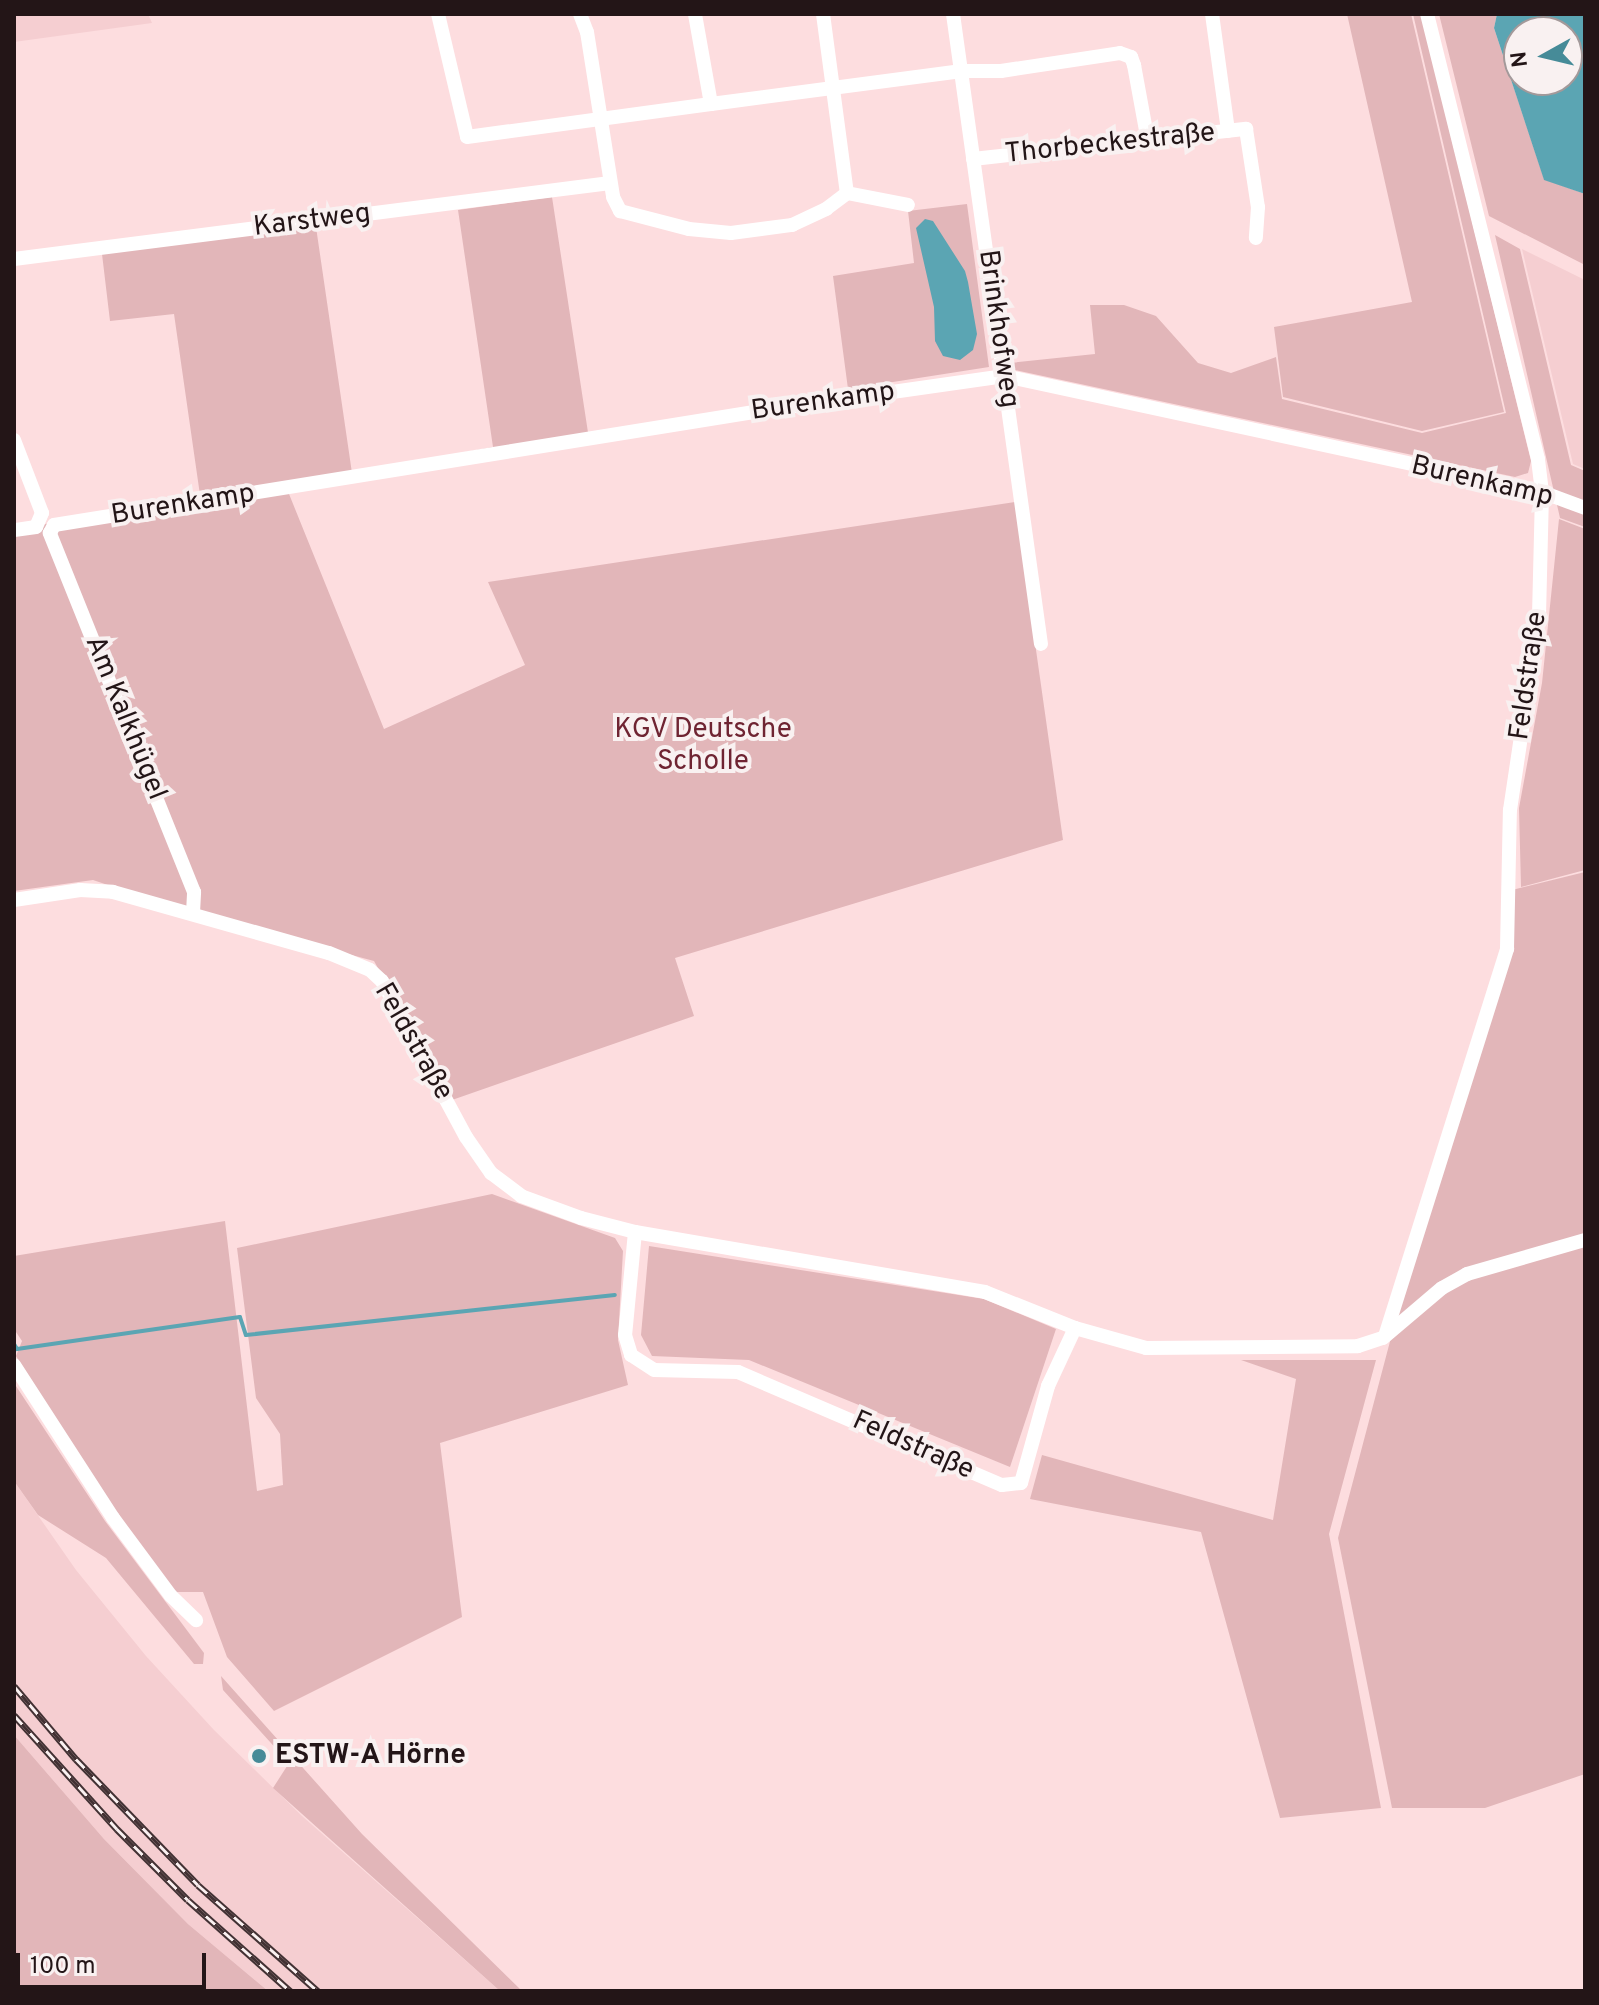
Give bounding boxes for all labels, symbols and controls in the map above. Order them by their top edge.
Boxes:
north arrow [1503,16,1583,96]
text: N [1506,49,1535,69]
street label: Thorbeckestraße [1003,116,1217,172]
street label: Karstweg [252,197,372,245]
street label: Brinkhofweg [970,248,1026,410]
street label: Burenkamp [749,375,897,429]
street label: Burenkamp [1408,449,1556,515]
street label: Burenkamp [109,477,257,533]
street label: Feldstraße [1503,610,1555,742]
street label: Am Kalkhügel [77,631,173,805]
park label: KGV Deutsche Scholle [614,713,792,779]
street label: Feldstraße [366,978,460,1106]
street label: Feldstraße [847,1404,979,1488]
place label: ESTW-A Hörne [275,1739,467,1773]
marker: ESTW-A Hörne [250,1747,268,1765]
scale bar [20,1937,210,1987]
text: 100 m [30,1952,96,1982]

